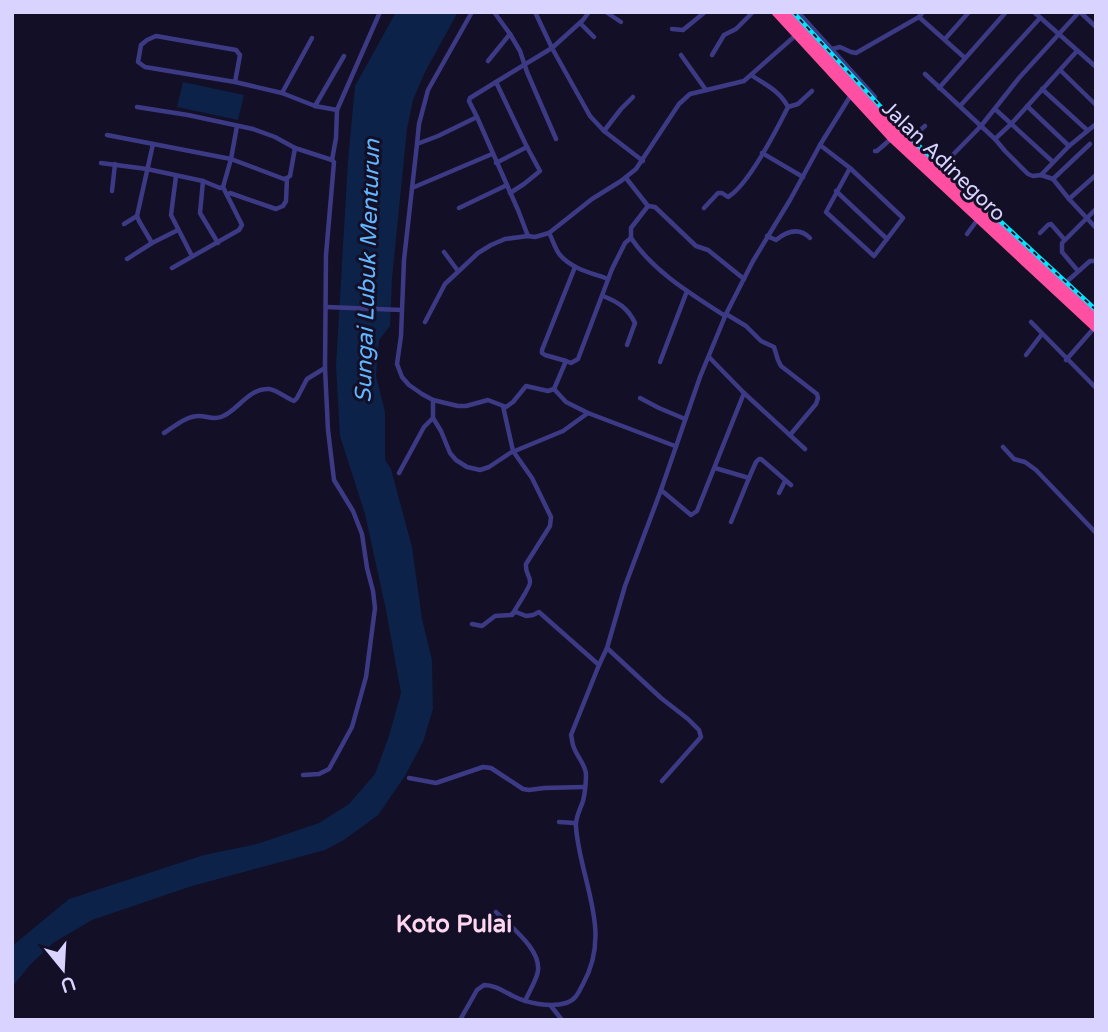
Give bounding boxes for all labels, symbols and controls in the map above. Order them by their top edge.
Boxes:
street label: Jalan Adinegoro [877,96,1011,227]
water label: Sungai Lubuk Menturun [349,138,387,403]
district label: Koto Pulai [396,910,512,939]
north arrow [28,934,98,1004]
text: U [58,972,78,997]

